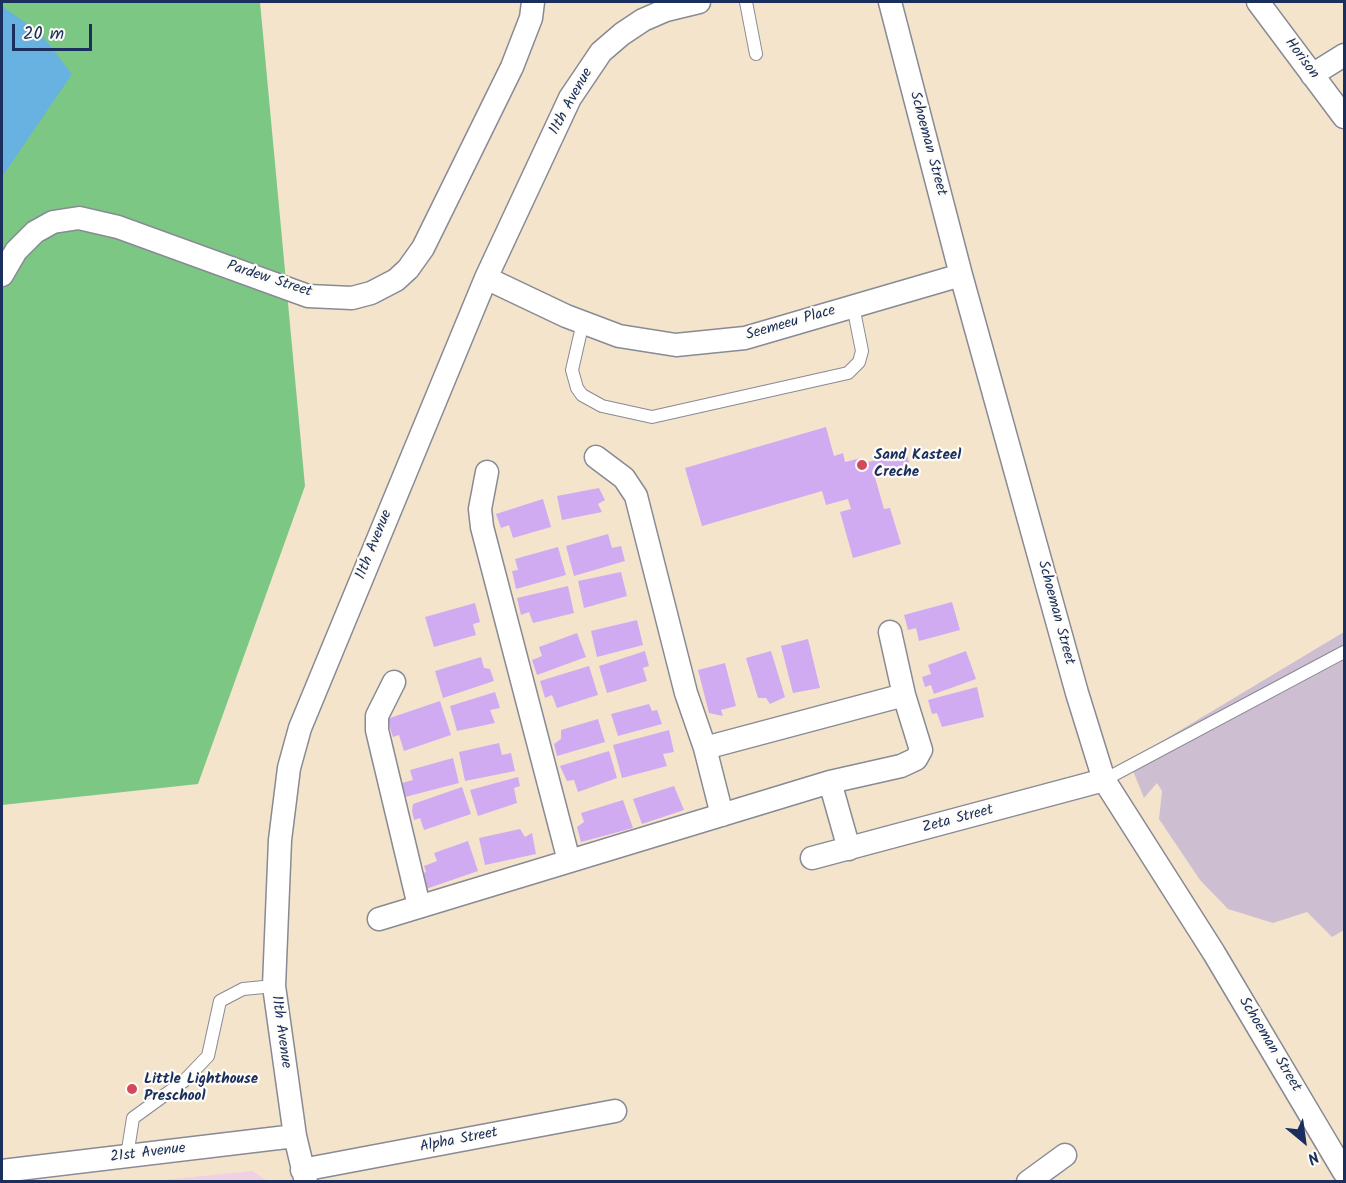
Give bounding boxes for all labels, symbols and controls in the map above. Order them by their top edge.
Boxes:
scale bar [15,12,94,50]
text: 20 m [23,20,64,49]
street label: Horison [1280,35,1322,83]
street label: 11th Avenue [546,66,598,138]
street label: Schoeman Street [904,90,950,198]
street label: Pardew Street [224,258,314,302]
street label: Seemeeu Place [744,303,838,345]
place label: Sand Kasteel Creche [874,447,961,482]
marker: Sand Kasteel Creche [855,458,869,472]
street label: 11th Avenue [353,508,397,582]
street label: Schoeman Street [1032,559,1078,667]
street label: Zeta Street [920,802,996,838]
street label: 11th Avenue [266,994,294,1070]
street label: Schoeman Street [1234,994,1304,1096]
place label: Little Lighthouse Preschool [144,1071,258,1106]
marker: Little Lighthouse Preschool [125,1082,139,1096]
north arrow [1274,1111,1334,1171]
street label: Alpha Street [418,1125,500,1157]
street label: 21st Avenue [109,1140,187,1168]
text: N [1302,1144,1323,1171]

